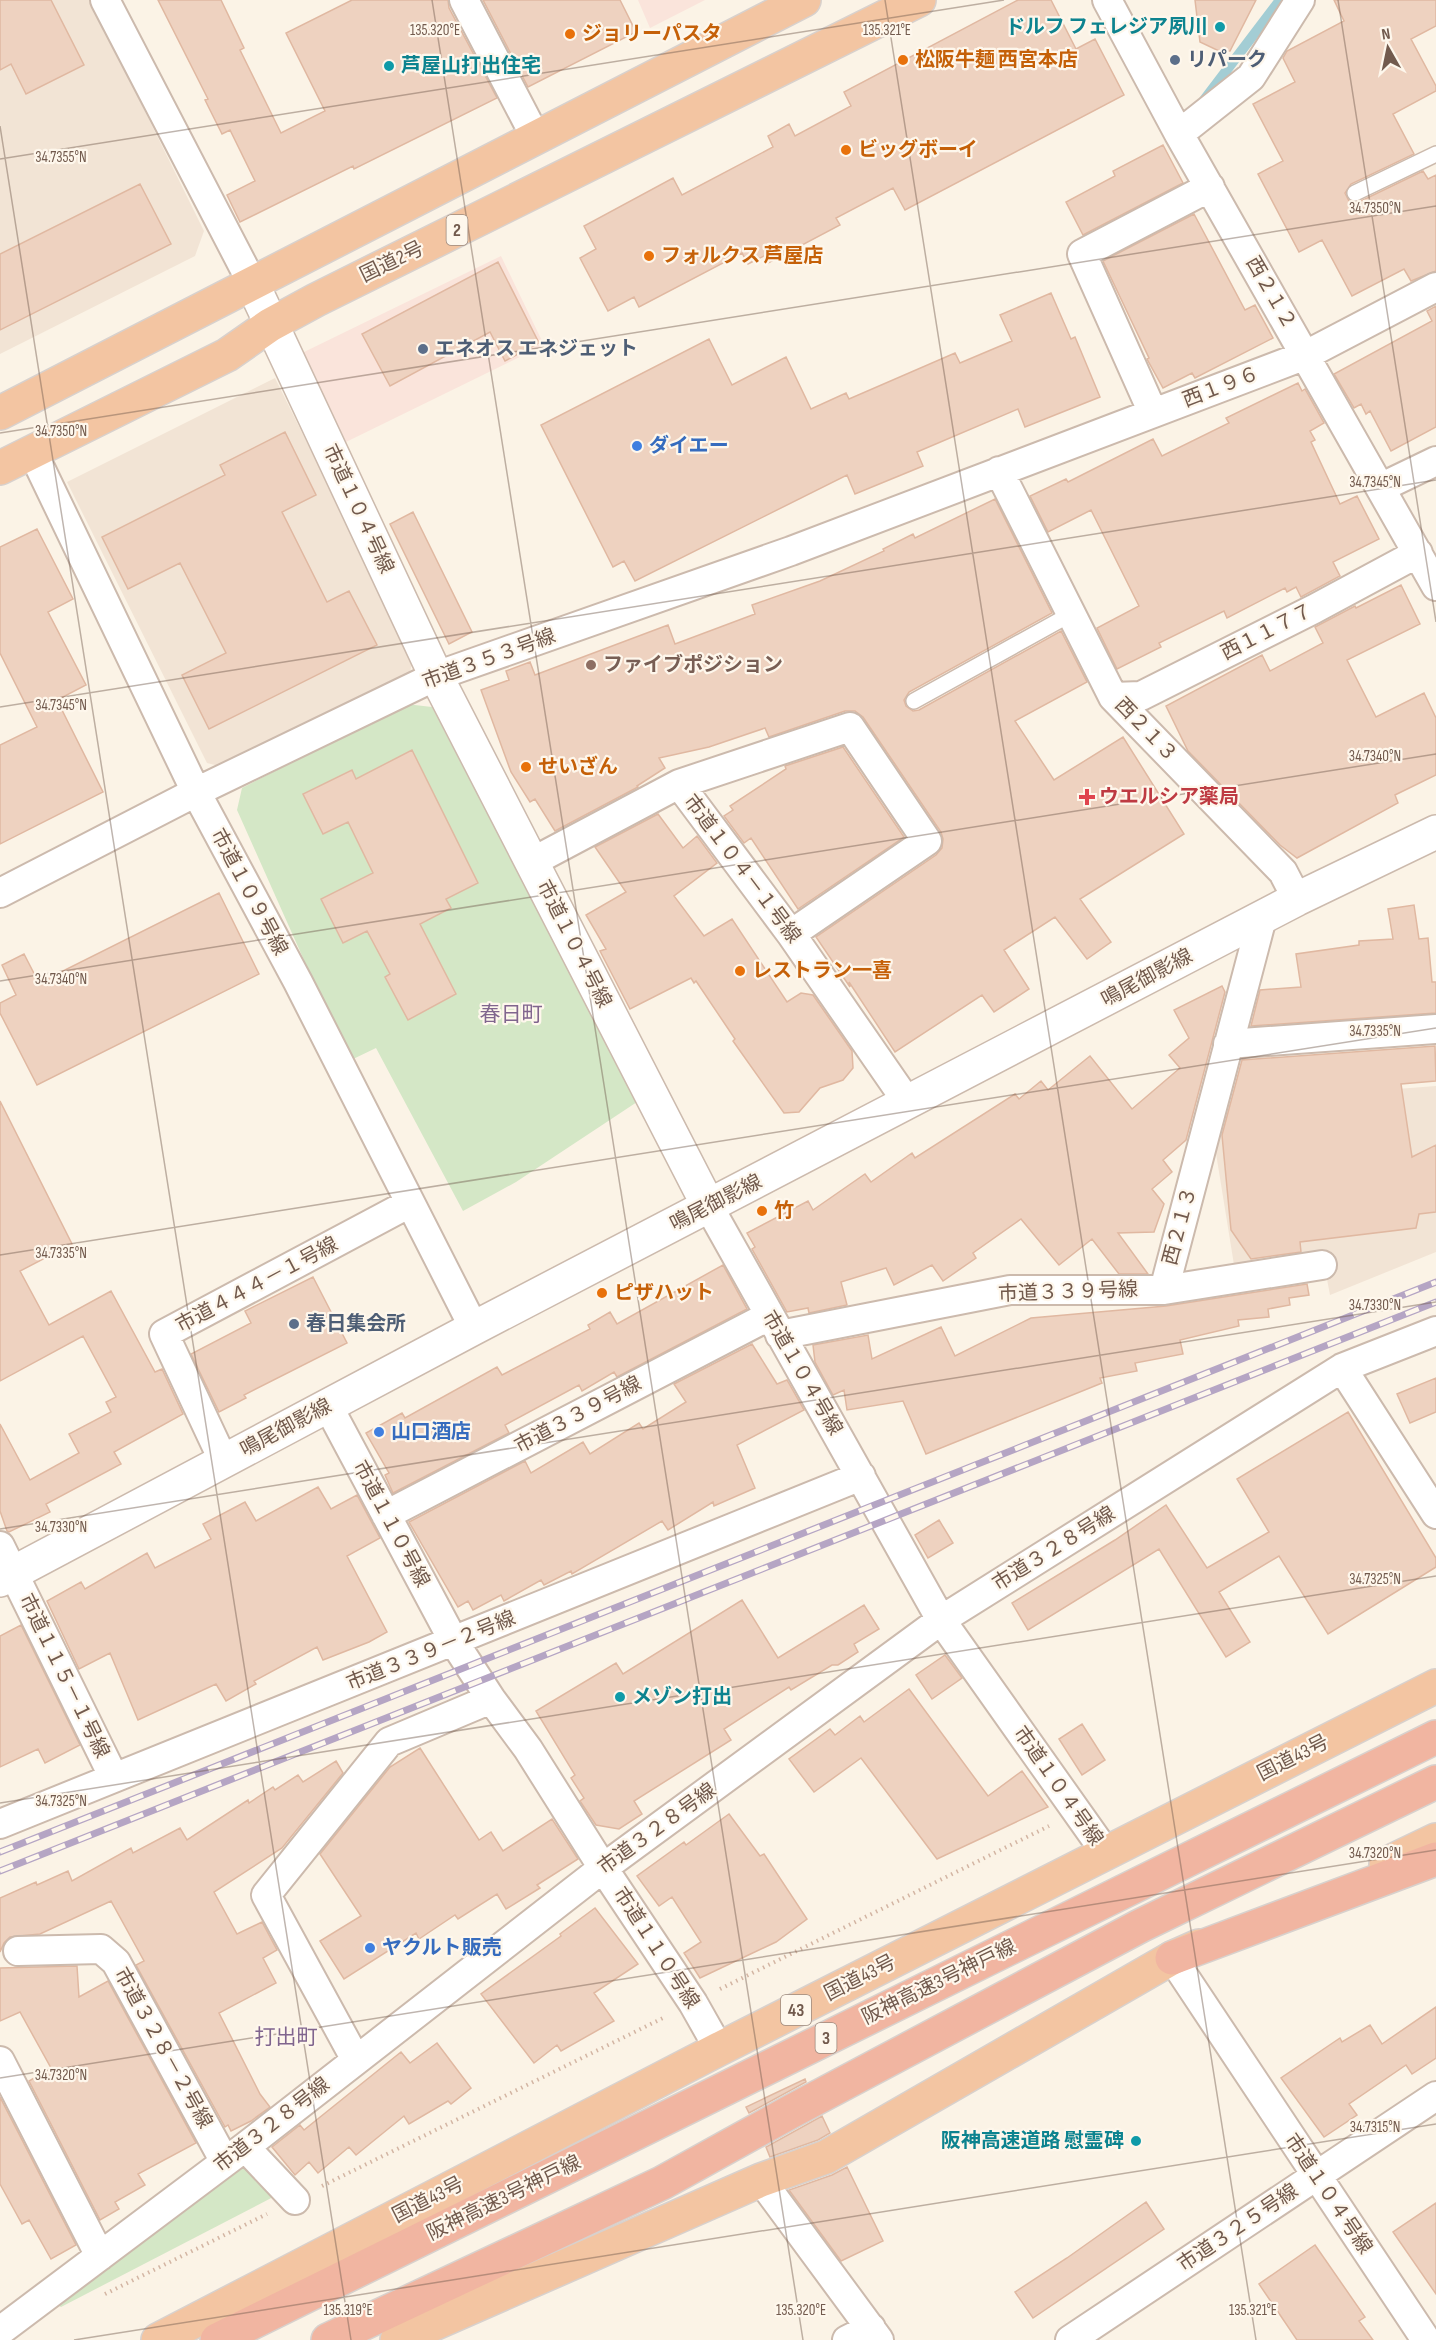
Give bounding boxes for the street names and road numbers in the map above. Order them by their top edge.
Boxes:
road number: 2 [446,215,468,245]
street label: 国道2号 [356,236,428,288]
street label: 西２１２ [1241,252,1301,334]
street label: 西１９６ [1179,361,1263,413]
street label: 市道１０４号線 [318,440,398,578]
street label: 西１１７７ [1217,599,1317,665]
street label: 市道３５３号線 [419,624,559,694]
street label: 西２１３ [1110,693,1182,767]
street label: 市道１０４－１号線 [678,790,806,948]
street label: 市道１０９号線 [206,825,292,959]
street label: 市道１０４号線 [532,876,616,1012]
street label: 鳴尾御影線 [1097,944,1197,1012]
street label: 鳴尾御影線 [666,1170,766,1236]
street label: 西２１３ [1158,1184,1202,1268]
street label: 市道４４４－１号線 [172,1232,342,1338]
street label: 市道３３９号線 [998,1278,1138,1306]
street label: 市道１０４号線 [757,1306,847,1440]
street label: 市道３３９号線 [511,1372,645,1458]
street label: 鳴尾御影線 [236,1394,336,1462]
street label: 市道１１０号線 [348,1457,434,1591]
street label: 市道３２８号線 [988,1502,1120,1596]
street label: 市道１１５－１号線 [14,1590,114,1762]
street label: 市道３３９－２号線 [343,1606,519,1696]
street label: 市道１０４号線 [1008,1722,1108,1850]
street label: 国道43号 [1253,1730,1333,1786]
street label: 市道３２８号線 [593,1778,721,1880]
street label: 市道１１０号線 [608,1883,704,2013]
street label: 阪神高速3号神戸線 [858,1934,1020,2030]
street label: 国道43号 [820,1950,900,2006]
street label: 市道３２８－２号線 [109,1963,217,2133]
road number: 43 [781,1995,811,2025]
road number: 3 [816,2023,836,2053]
street label: 市道３２８号線 [209,2072,335,2178]
street label: 市道１０４号線 [1279,2129,1377,2259]
street label: 阪神高速3号神戸線 [423,2150,585,2246]
street label: 国道43号 [388,2172,468,2228]
street label: 市道３２５号線 [1173,2179,1303,2277]

